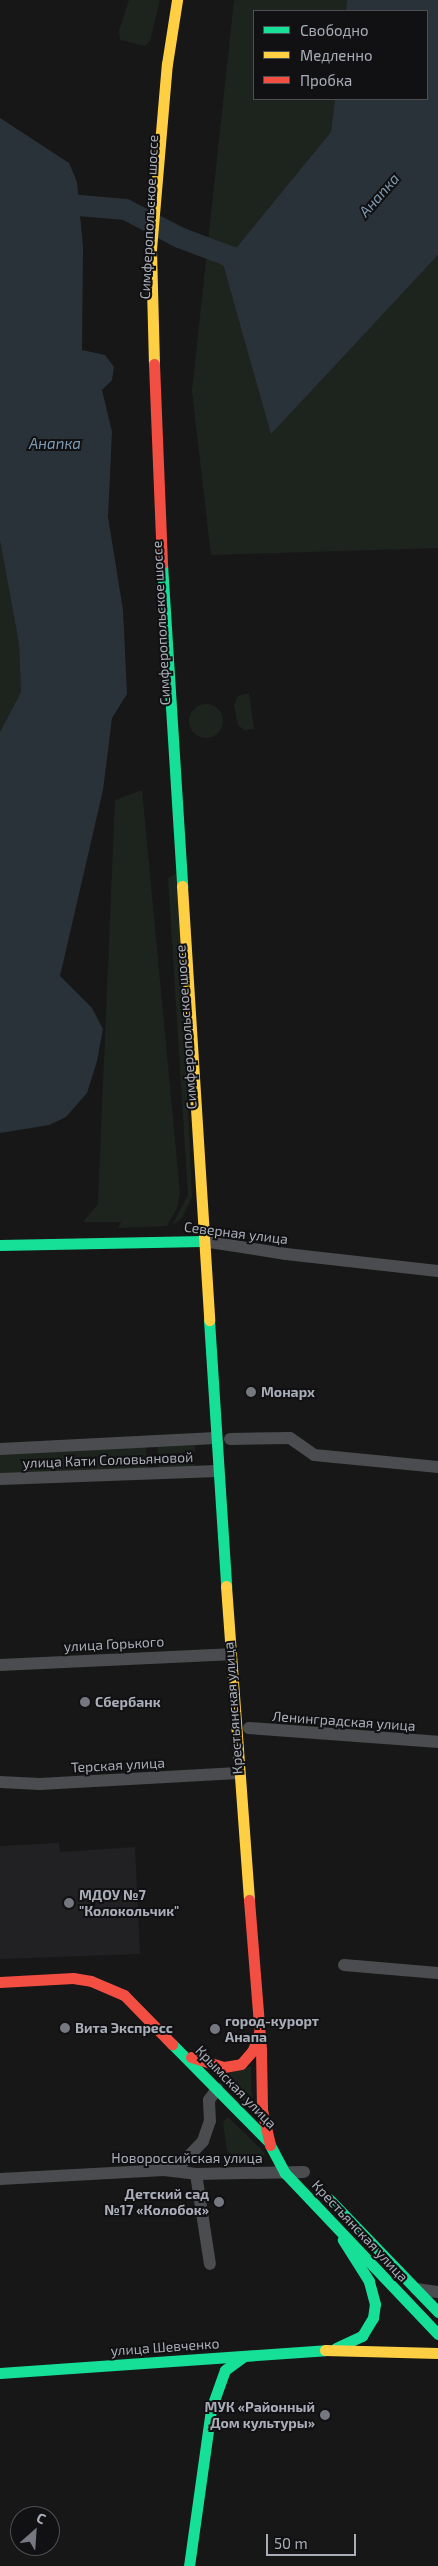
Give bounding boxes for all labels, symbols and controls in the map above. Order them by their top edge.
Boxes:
legend [253,10,428,100]
text: Свободно [300,21,369,39]
text: Медленно [300,46,373,64]
text: Пробка [300,71,352,89]
street label: Симферопольское шоссе [136,134,162,300]
water label: Анапка [355,170,403,220]
water label: Анапка [29,435,81,453]
street label: Симферопольское шоссе [148,540,174,706]
street label: Симферопольское шоссе [172,944,200,1110]
street label: Северная улица [183,1218,289,1248]
place label: Монарх [261,1384,315,1400]
marker: Монарх [245,1386,257,1398]
street label: улица Кати Соловьяновой [22,1449,194,1471]
street label: улица Горького [63,1633,165,1655]
street label: Крестьянская улица [220,1641,246,1775]
place label: Сбербанк [95,1694,161,1710]
marker: Сбербанк [79,1696,91,1708]
street label: Ленинградская улица [272,1708,416,1734]
street label: Терская улица [71,1754,165,1776]
place label: МДОУ №7 "Колокольчик" [79,1887,179,1920]
marker: МДОУ №7 "Колокольчик" [63,1897,75,1909]
place label: город-курорт Анапа [225,2013,319,2045]
place label: Вита Экспресс [75,2020,173,2036]
marker: Вита Экспресс [59,2022,71,2034]
marker: город-курорт Анапа [209,2023,221,2035]
street label: Крымская улица [192,2042,280,2132]
street label: Новороссийская улица [111,2150,263,2166]
street label: Крестьянская улица [309,2177,411,2285]
place label: Детский сад №17 «Колобок» [104,2186,209,2218]
marker: Детский сад №17 «Колобок» [213,2196,225,2208]
street label: улица Шевченко [110,2335,220,2359]
place label: МУК «Районный Дом культуры» [205,2399,315,2432]
marker: МУК «Районный Дом культуры» [319,2409,331,2421]
north arrow [10,2506,60,2556]
text: С [34,2509,49,2527]
scale bar [268,2524,358,2556]
text: 50 m [274,2534,308,2552]

